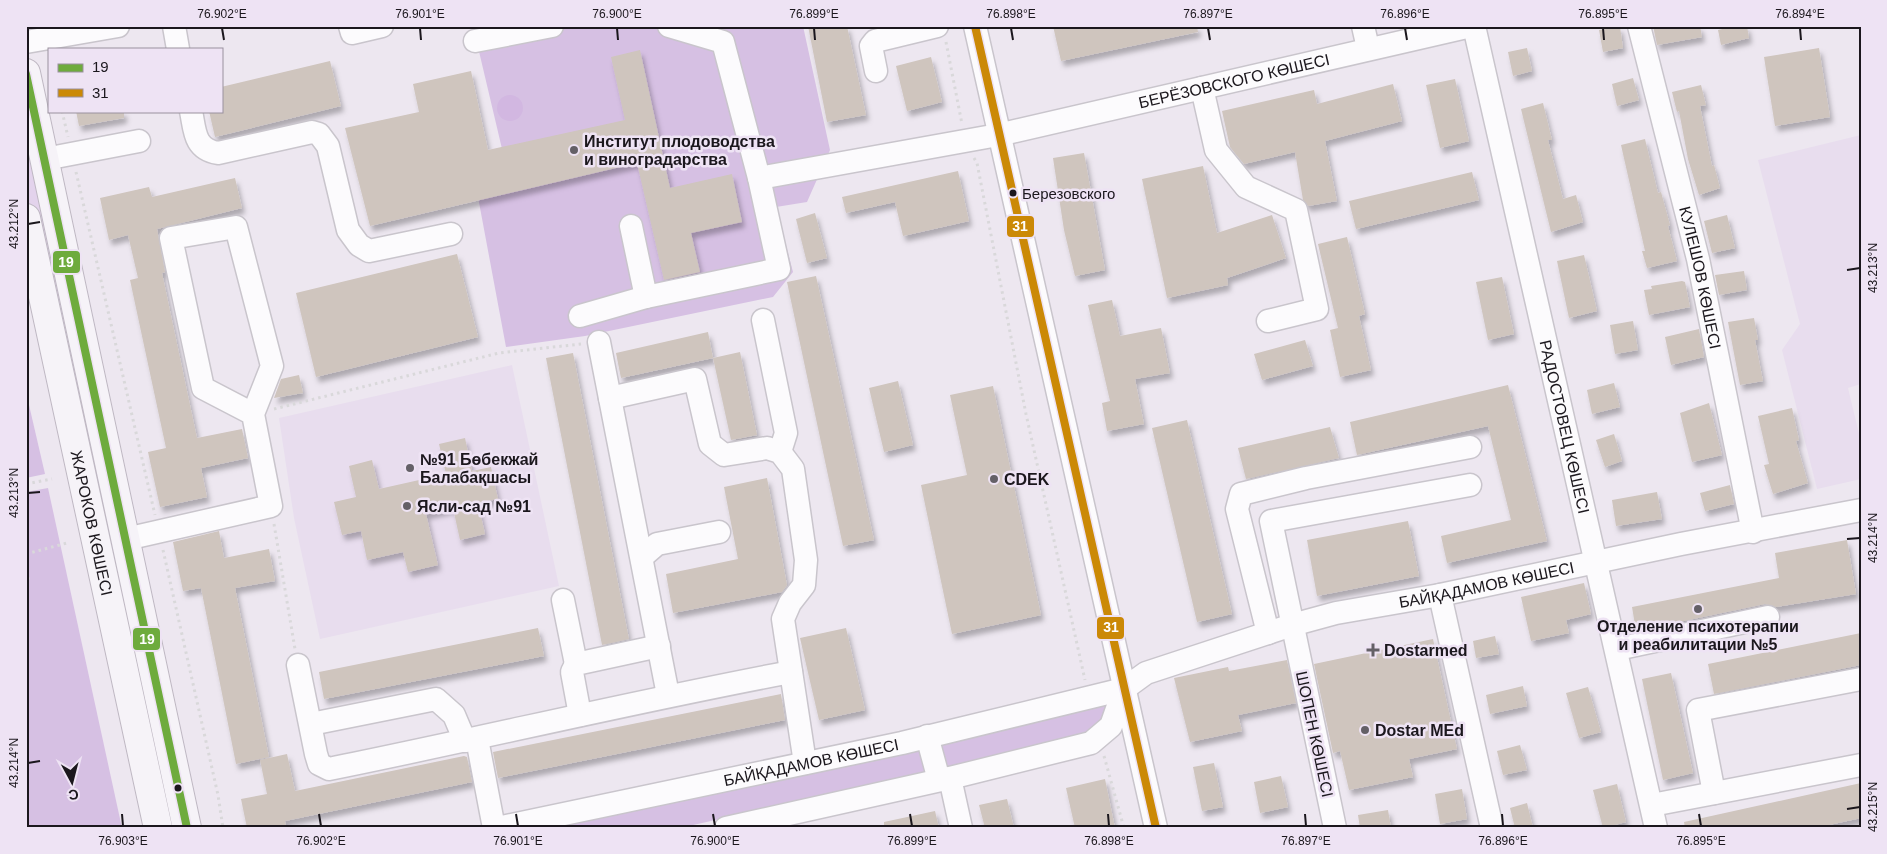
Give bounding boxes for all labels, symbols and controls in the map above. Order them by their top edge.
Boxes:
text: 76.902°E [197,7,247,21]
text: 76.901°E [395,7,445,21]
text: 76.900°E [592,7,642,21]
text: 76.899°E [789,7,839,21]
text: 76.898°E [986,7,1036,21]
text: 76.897°E [1183,7,1233,21]
text: 76.896°E [1380,7,1430,21]
text: 76.895°E [1578,7,1628,21]
text: 76.894°E [1775,7,1825,21]
legend [48,48,222,112]
street label: БЕРЁЗОВСКОГО КӨШЕСІ [1137,51,1331,111]
text: 19 [92,58,109,75]
text: 31 [92,84,109,101]
place label: Институт плодоводства и виноградарства [584,133,775,168]
marker: Институт плодоводства и виноградарства [568,144,580,156]
place label: Березовского [1022,185,1115,202]
marker: Березовского [1008,188,1018,198]
text: 43.212°N [7,199,21,249]
street label: КУЛЕШОВ КӨШЕСІ [1676,204,1724,350]
line badge: 31 [1006,215,1035,238]
text: 31 [1012,218,1028,234]
text: 43.213°N [1866,243,1880,293]
line badge: 19 [52,250,81,274]
text: 19 [58,254,74,270]
street label: РАДОСТОВЕЦ КӨШЕСІ [1537,339,1592,515]
street label: ЖАРОКОВ КӨШЕСІ [68,449,115,597]
place label: №91 Бөбекжай Балабақшасы [420,451,538,486]
marker: №91 Бөбекжай Балабақшасы [404,462,416,474]
text: 43.213°N [7,468,21,518]
place label: CDEK [1004,471,1050,488]
marker: CDEK [988,473,1000,485]
place label: Ясли-сад №91 [417,498,531,515]
marker: Ясли-сад №91 [401,500,413,512]
text: 43.214°N [1866,513,1880,563]
street label: БАЙҚАДАМОВ КӨШЕСІ [1398,559,1576,611]
marker: Отделение психотерапии и реабилитации №5 [1692,603,1704,615]
line badge: 31 [1096,616,1125,640]
place label: Отделение психотерапии и реабилитации №5 [1597,618,1799,653]
text: 31 [1103,619,1119,635]
line badge: 19 [132,627,161,651]
text: 19 [139,631,155,647]
place label: Dostarmed [1384,642,1468,659]
marker: Dostarmed [1366,643,1380,657]
street label: ШОПЕН КӨШЕСІ [1293,670,1336,799]
place label: Dostar MEd [1375,722,1464,739]
marker: Dostar MEd [1359,724,1371,736]
street label: БАЙҚАДАМОВ КӨШЕСІ [722,736,900,789]
text: 43.214°N [7,738,21,788]
north arrow [48,756,98,806]
text: 43.215°N [1866,782,1880,832]
unlabelled marker [173,783,183,793]
text: С [68,786,80,803]
text: 76.903°E [98,834,148,848]
text: 76.902°E [296,834,346,848]
text: 76.901°E [493,834,543,848]
text: 76.900°E [690,834,740,848]
text: 76.899°E [887,834,937,848]
text: 76.898°E [1084,834,1134,848]
text: 76.897°E [1281,834,1331,848]
text: 76.896°E [1478,834,1528,848]
text: 76.895°E [1676,834,1726,848]

